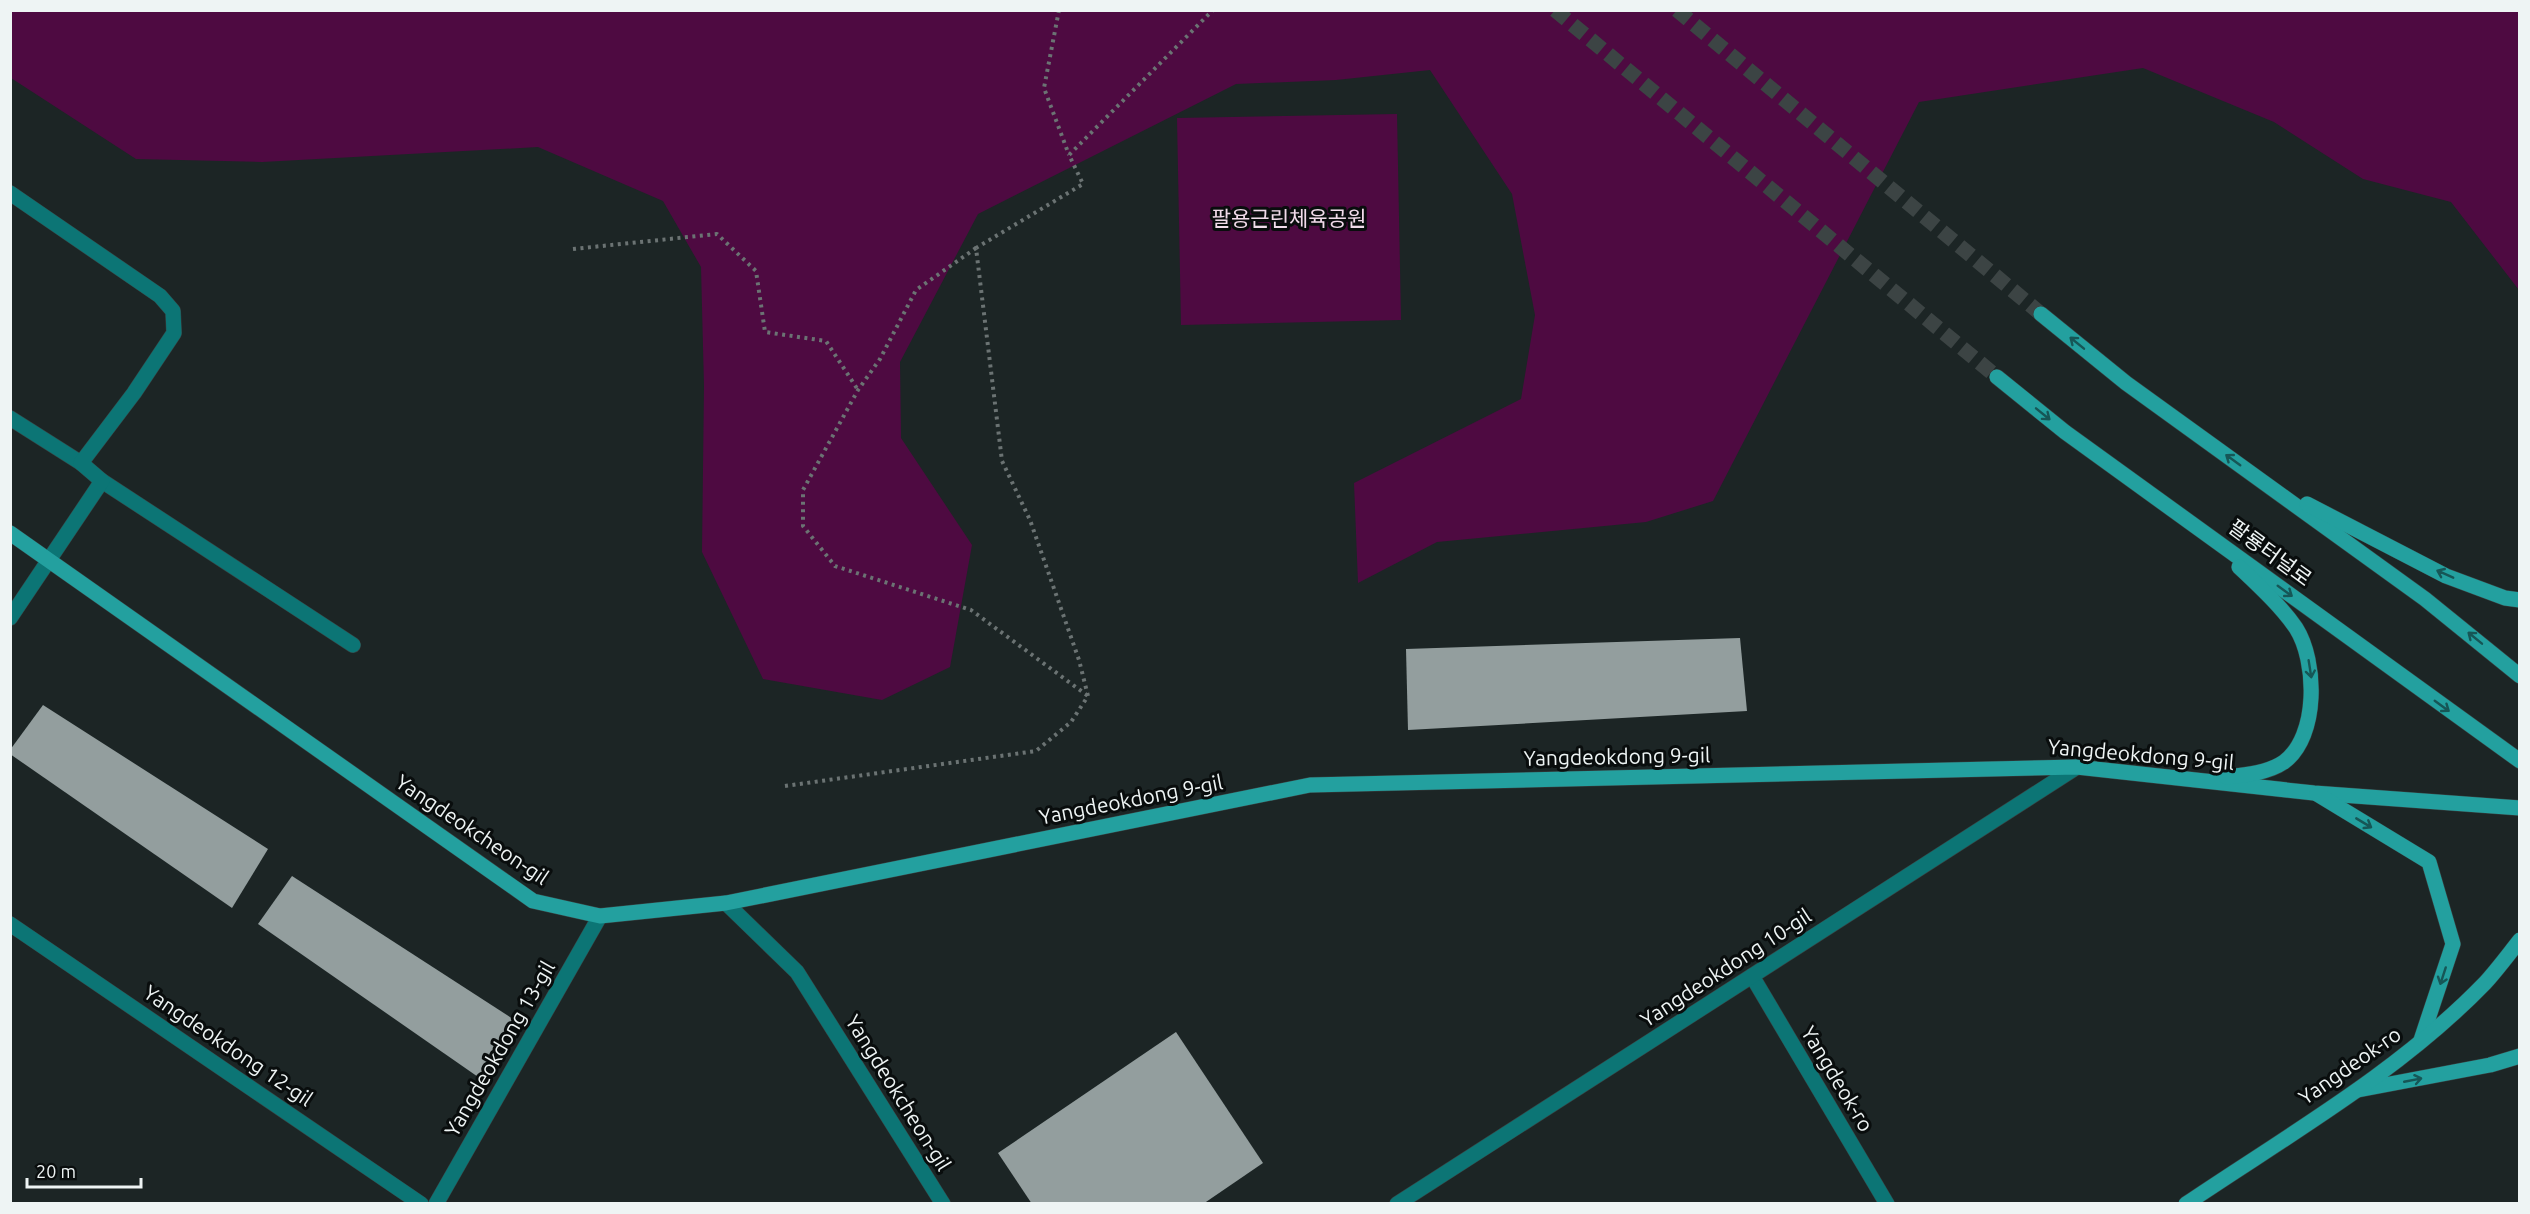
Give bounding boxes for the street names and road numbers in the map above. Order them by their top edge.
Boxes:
street label: 팔룡터널로 [2224,514,2317,590]
street label: Yangdeokdong 9-gil [2047,734,2235,774]
street label: Yangdeokdong 9-gil [1523,742,1711,770]
street label: Yangdeokcheon-gil [392,769,554,889]
street label: Yangdeokdong 9-gil [1037,769,1225,829]
street label: Yangdeokdong 10-gil [1636,903,1815,1031]
street label: Yangdeokdong 13-gil [439,956,559,1141]
street label: Yangdeokdong 12-gil [140,980,318,1111]
street label: Yangdeokcheon-gil [841,1010,956,1175]
street label: Yangdeok-ro [1797,1021,1879,1136]
street label: Yangdeok-ro [2294,1021,2405,1109]

